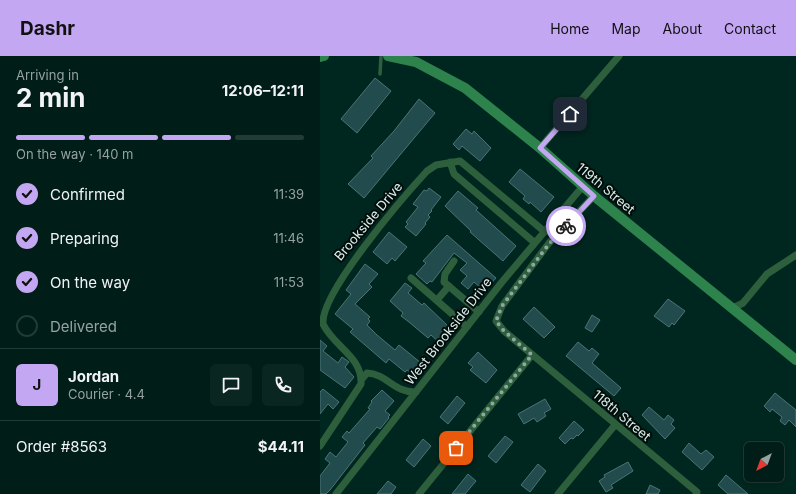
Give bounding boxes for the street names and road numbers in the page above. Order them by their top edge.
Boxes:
street label: 119th Street [574,159,638,217]
street label: Brookside Drive [331,179,405,263]
street label: West Brookside Drive [401,274,495,388]
street label: 118th Street [590,386,654,444]

